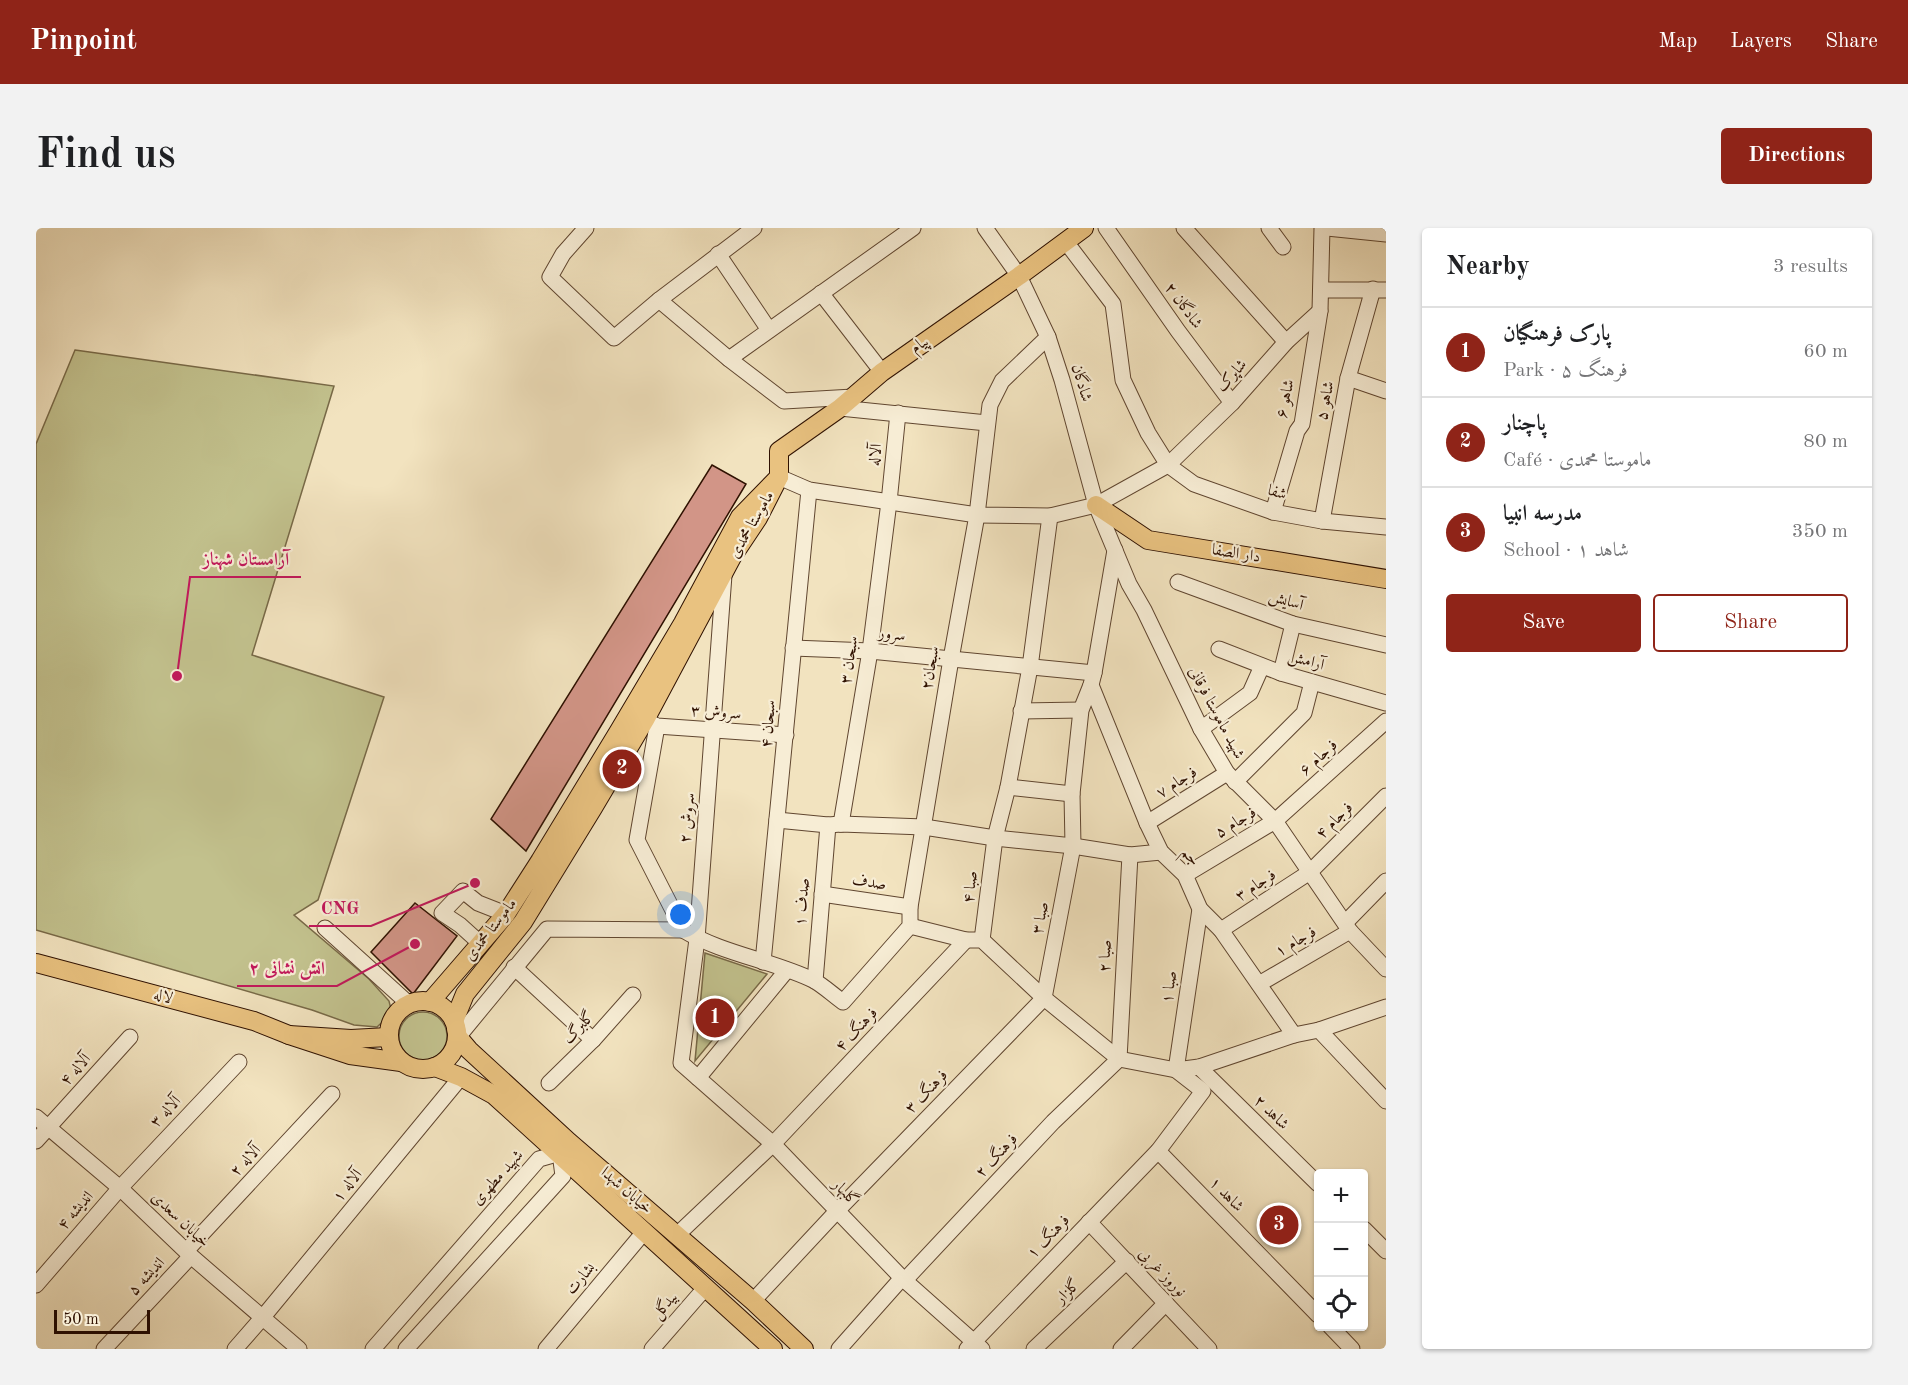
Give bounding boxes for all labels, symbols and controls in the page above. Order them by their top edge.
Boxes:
text: Pinpoint [30,28,137,56]
text: Map [1658,31,1697,52]
text: Layers [1730,31,1792,52]
text: Share [1825,31,1878,52]
button: Directions [1721,128,1872,184]
text: Find us [36,135,175,177]
text: Nearby [1446,254,1530,280]
text: 3 results [1773,257,1848,277]
street label: شادگان ۲ [1161,278,1207,332]
text: پارک فرهنگیان [1503,323,1610,345]
street label: پیام [908,333,935,361]
text: 1 [1460,342,1471,362]
text: 60 m [1803,342,1848,362]
street label: شاپرک [1213,356,1251,396]
text: Park · فرهنگ ۵ [1503,361,1628,381]
street label: شادگان [1068,362,1097,404]
street label: شاهو ۶ [1274,378,1299,420]
street label: شاهو ۵ [1314,380,1339,422]
text: پاچنار [1503,413,1546,435]
text: 2 [1460,432,1471,452]
text: 80 m [1803,432,1848,452]
street label: آلاله [864,441,885,467]
text: Café · ماموستا محمدی [1503,451,1652,471]
street label: شفا [1266,483,1288,503]
street label: ماموستا محمدی [727,489,778,562]
text: مدرسه انبیا [1503,503,1582,525]
text: 3 [1460,522,1471,542]
text: 350 m [1792,522,1848,542]
callout: آرامستان شهناز [190,541,301,577]
text: School · شاهد ۱ [1503,541,1629,561]
street label: دار الصفا [1211,542,1261,566]
text: آرامستان شهناز [201,548,291,571]
street label: آسایش [1267,585,1308,615]
button: Save [1446,594,1641,652]
button: Share [1653,594,1848,652]
street label: سرور [876,625,906,645]
street label: سبحان ۳ [838,635,862,685]
street label: سبحان۲ [919,645,943,691]
street label: آرامش [1286,645,1328,675]
street label: شهید ماموستا فرقانی [1184,664,1247,762]
street label: سبحان ۴ [759,699,779,749]
street label: سروش ۳ [690,703,742,724]
street label: فرجام ۶ [1297,737,1344,783]
pin: 2 [602,746,642,792]
street label: فرجام ۷ [1154,764,1203,806]
street label: سروش ۲ [678,792,699,844]
street label: فرجام ۴ [1314,800,1360,846]
street label: فرجام ۵ [1213,805,1262,846]
street label: جم [1173,845,1202,873]
street label: فرجام ۳ [1233,867,1282,909]
street label: صبا ۴ [961,870,981,904]
street label: صدف [851,873,887,893]
street label: صدف ۱ [793,877,813,927]
callout: CNG [309,890,371,926]
street label: ماموستا محمدی [462,896,521,965]
text: CNG [321,900,359,918]
your location [666,900,695,929]
street label: صبا ۳ [1030,900,1052,936]
street label: فرجام ۱ [1273,924,1322,964]
street label: صبا ۲ [1097,939,1115,973]
callout: اتش نشانی ۲ [237,950,337,986]
text: اتش نشانی ۲ [249,960,325,980]
street label: صبا ۱ [1160,970,1180,1004]
street label: لاله [152,987,174,1007]
pin: 1 [696,996,734,1040]
street label: فرهنگ ۴ [830,1002,882,1056]
street label: گلبرگ [558,1007,599,1048]
street label: آلاله ۴ [56,1048,95,1089]
street label: فرهنگ ۳ [900,1064,952,1117]
street label: آلاله ۳ [146,1090,185,1131]
street label: شاهد ۲ [1251,1093,1291,1133]
street label: فرهنگ ۲ [970,1128,1022,1182]
street label: آلاله ۲ [226,1139,265,1180]
street label: شهید مطهری [469,1147,527,1209]
street label: آلاله ۱ [328,1164,367,1205]
street label: خیابان شهدا [597,1165,655,1218]
map controls [1314,1169,1368,1331]
button: + [1314,1169,1368,1223]
street label: گلبهار [827,1173,863,1210]
street label: شاهد ۱ [1206,1175,1246,1215]
street label: اندیشه ۴ [55,1189,97,1233]
street label: خیابان سعدی [148,1189,212,1251]
pin: 3 [1260,1202,1298,1248]
street label: فرهنگ ۱ [1022,1209,1074,1262]
button: − [1314,1223,1368,1277]
street label: نوروز غربی [1134,1246,1189,1302]
street label: اندیشه ۵ [126,1255,168,1299]
street label: بشارت [563,1260,599,1298]
street label: گلزار [1049,1274,1084,1310]
button: locate [1314,1277,1368,1331]
street label: بیدگل [647,1287,682,1324]
scale bar [54,1307,150,1334]
text: 50 m [63,1312,99,1328]

